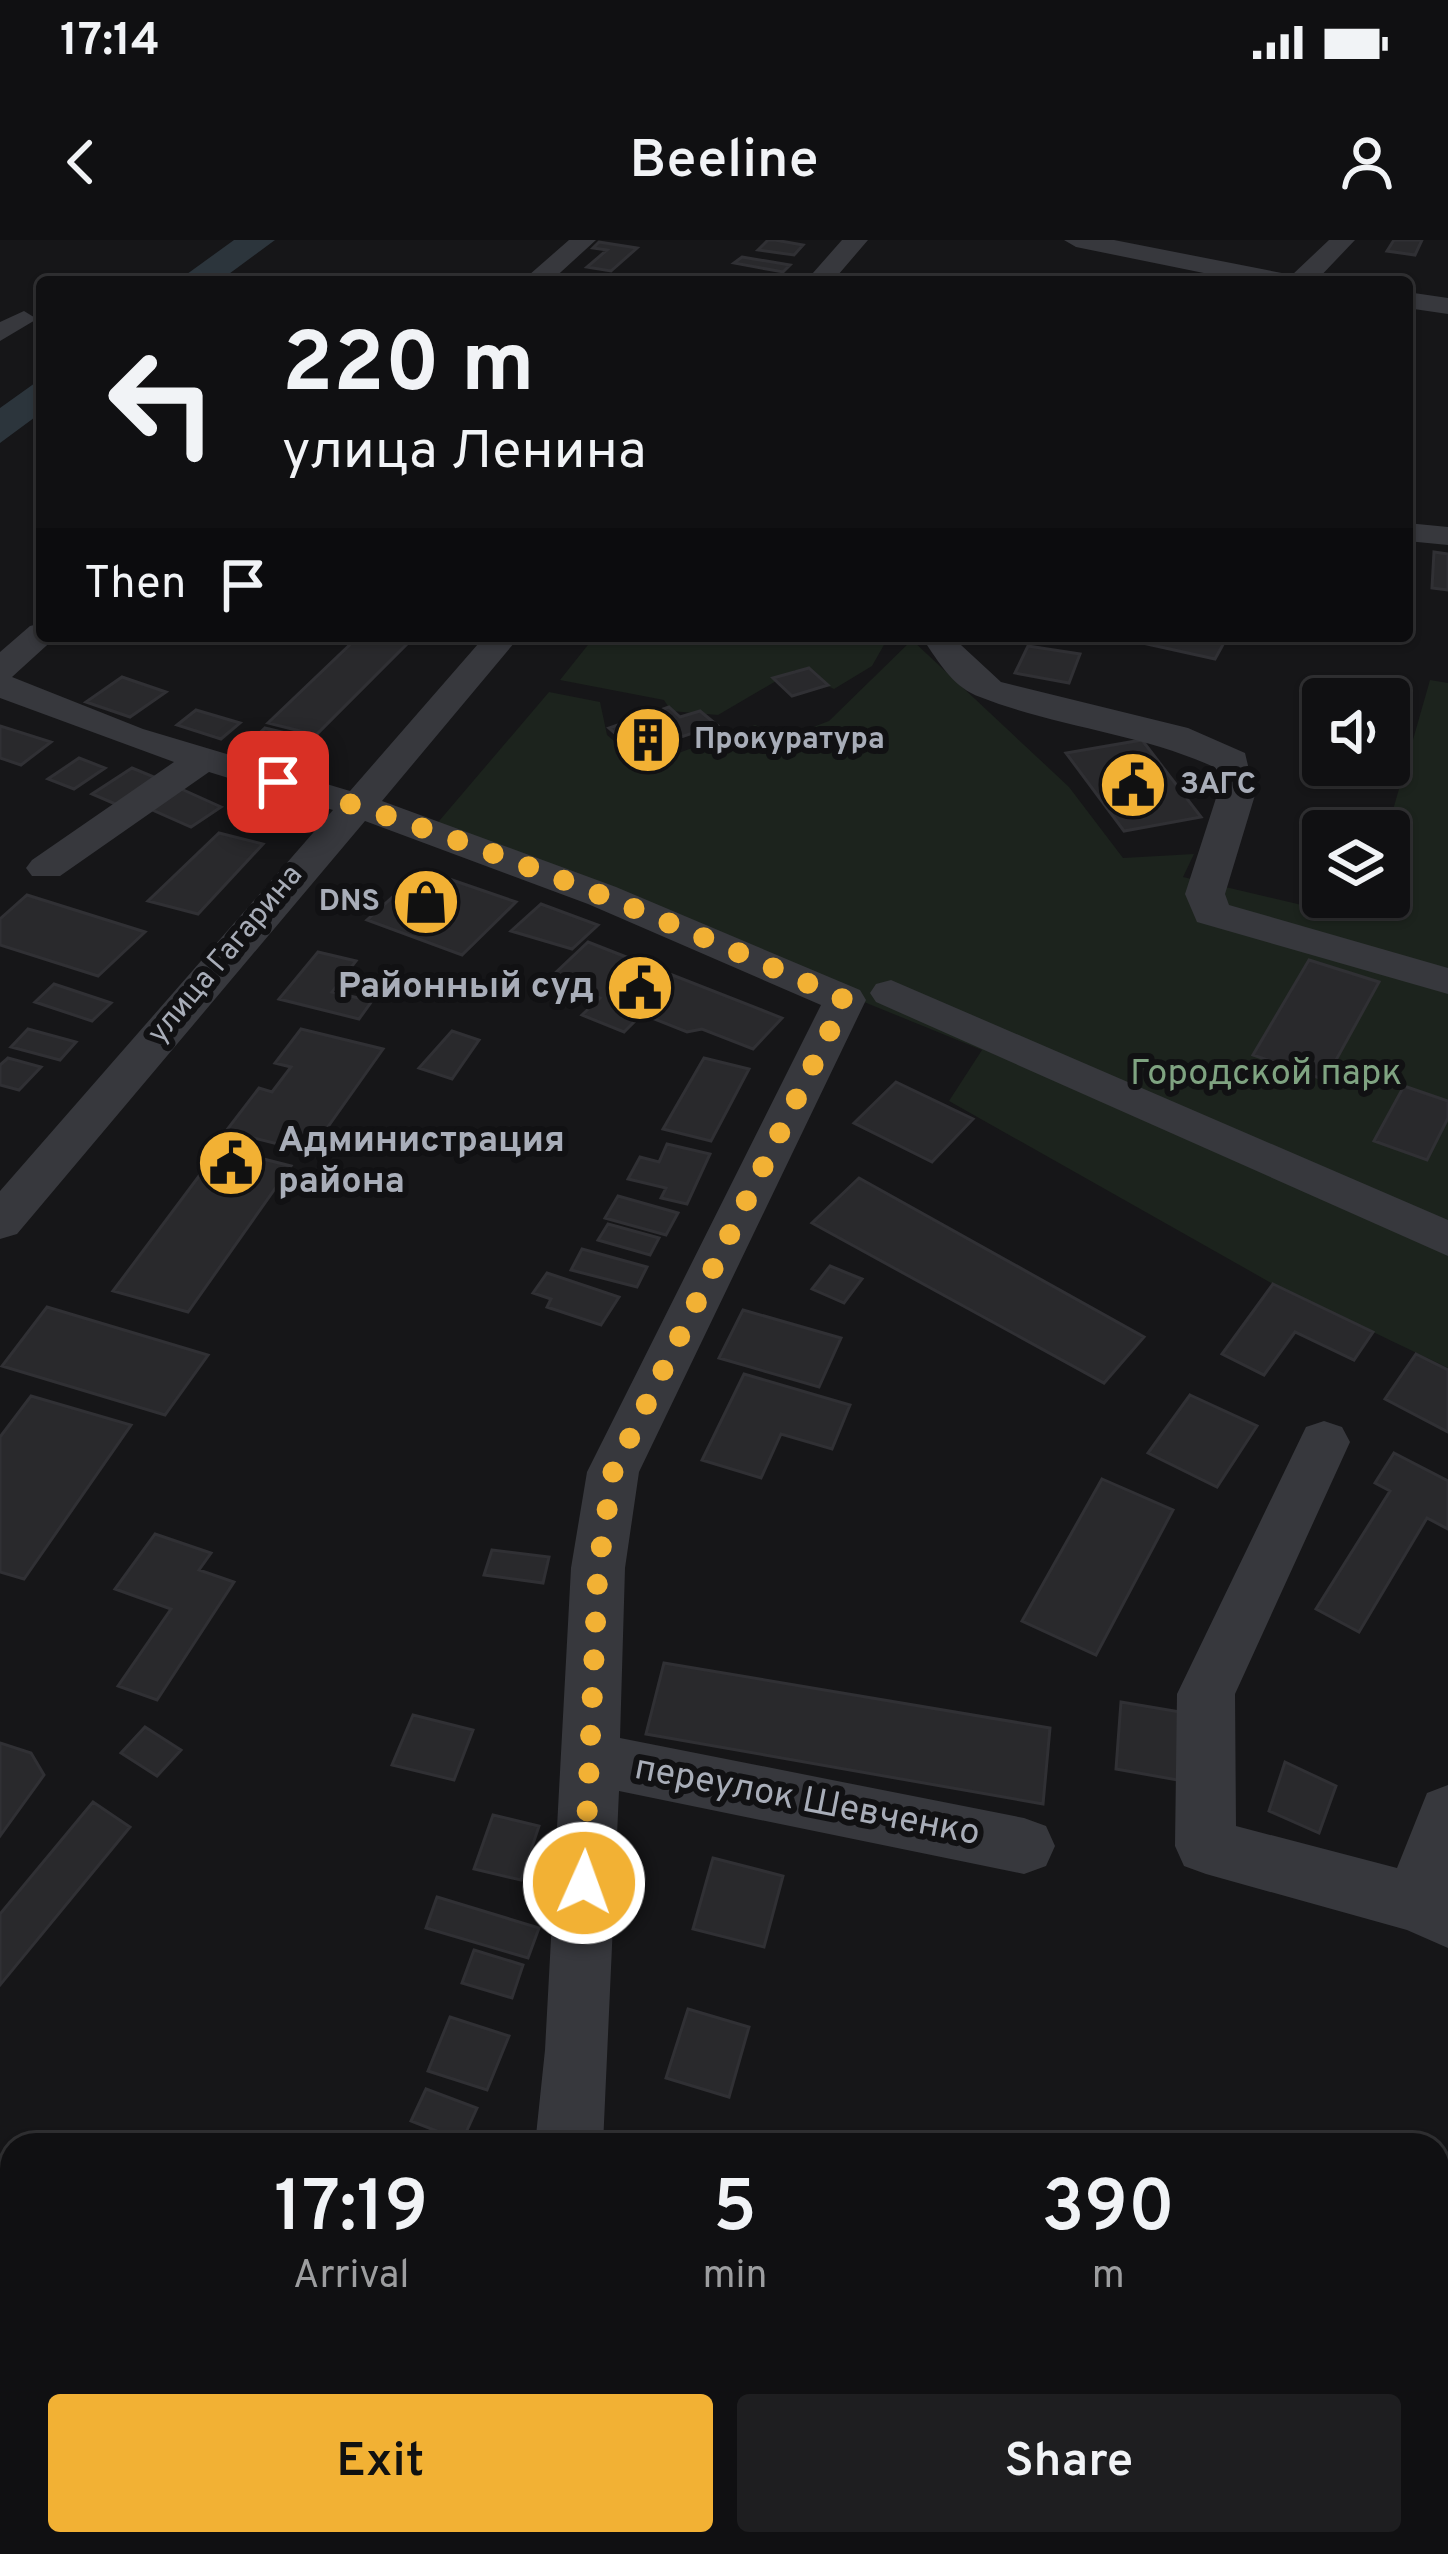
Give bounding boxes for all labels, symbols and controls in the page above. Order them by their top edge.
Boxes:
text: 17:14 [60,14,160,71]
text: Beeline [629,128,819,197]
icon: back [48,129,114,195]
icon: person [1334,129,1400,195]
text: 220 m [282,315,535,421]
icon: left [84,324,240,480]
text: улица Ленина [282,419,646,488]
icon: arrive [210,552,276,618]
text: Then [84,557,186,614]
map controls [1302,678,1410,918]
button: sound [1302,678,1410,786]
building icon: Прокуратура [613,705,683,775]
place label: Прокуратура [694,722,885,759]
pin [227,731,329,833]
icon: arrive [245,749,311,815]
public building icon: ЗАГС [1098,750,1168,820]
place label: ЗАГС [1180,767,1256,804]
button: layers [1302,810,1410,918]
street label: улица Гагарина [140,858,312,1052]
shop icon: DNS [391,867,461,937]
place label: DNS [319,884,380,921]
public building icon: Районный суд [605,953,675,1023]
place label: Районный суд [338,965,594,1011]
park label: Городской парк [1130,1052,1402,1098]
place label: Администрация района [278,1119,565,1206]
public building icon: Администрация района [196,1128,266,1198]
street label: переулок Шевченко [630,1746,984,1858]
position arrow [521,1820,647,1946]
text: 17:19 [274,2165,428,2257]
text: 5 [713,2165,757,2257]
text: 390 [1041,2165,1175,2257]
text: Arrival [293,2253,409,2302]
text: min [702,2253,767,2302]
text: m [1092,2253,1125,2302]
button: Exit [48,2394,713,2532]
button: Share [737,2394,1401,2532]

